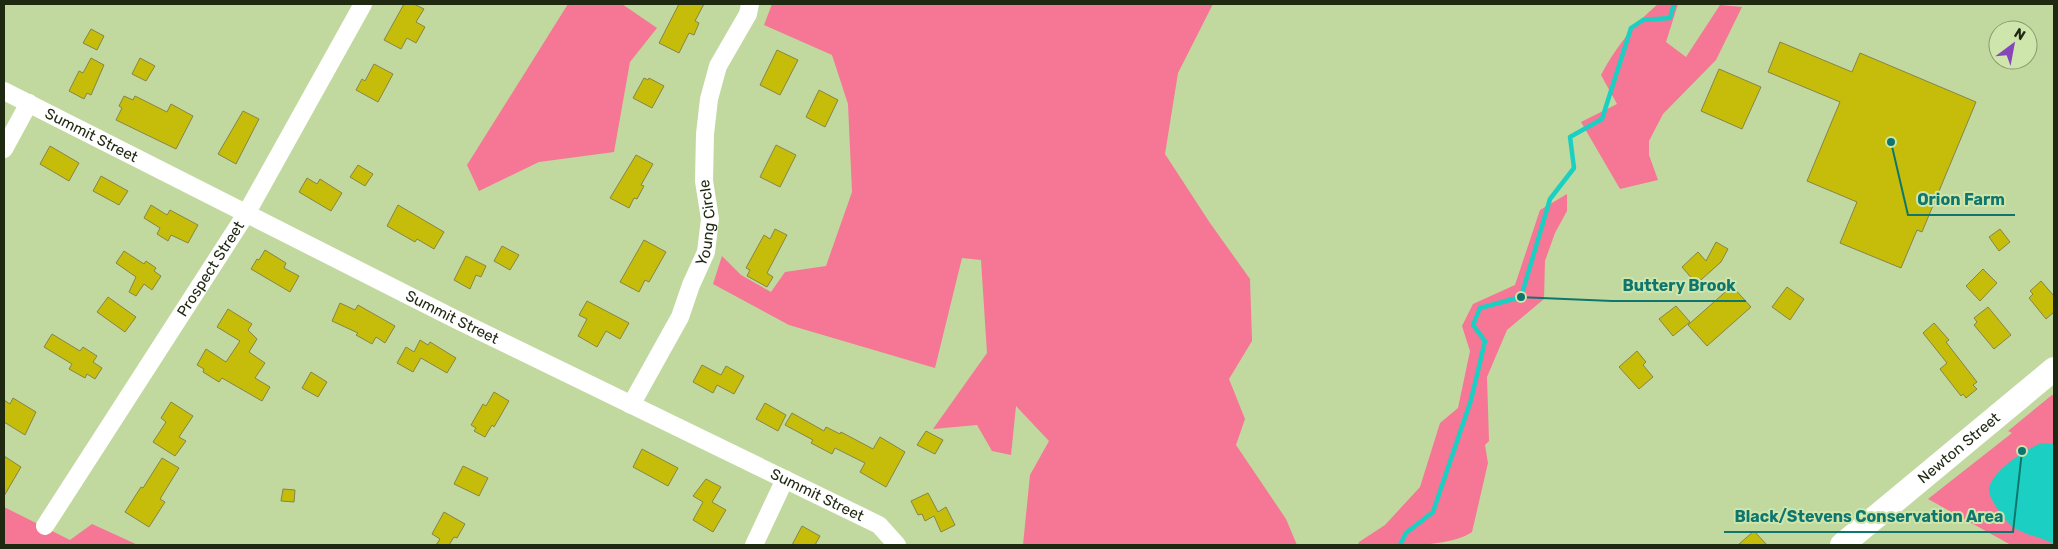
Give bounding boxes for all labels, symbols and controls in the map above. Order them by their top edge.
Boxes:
north arrow [1988,20,2038,70]
text: N [2011,25,2028,44]
street label: Summit Street [42,104,141,166]
street label: Young Circle [692,178,719,269]
callout: Orion Farm [1908,184,2015,215]
text: Orion Farm [1917,190,2005,209]
street label: Prospect Street [173,217,248,320]
callout: Buttery Brook [1612,270,1746,301]
text: Buttery Brook [1622,276,1736,295]
street label: Summit Street [403,287,502,348]
street label: Newton Street [1914,409,2004,487]
street label: Summit Street [767,465,867,525]
callout: Black/Stevens Conservation Area [1724,501,2013,532]
text: Black/Stevens Conservation Area [1735,507,2003,526]

